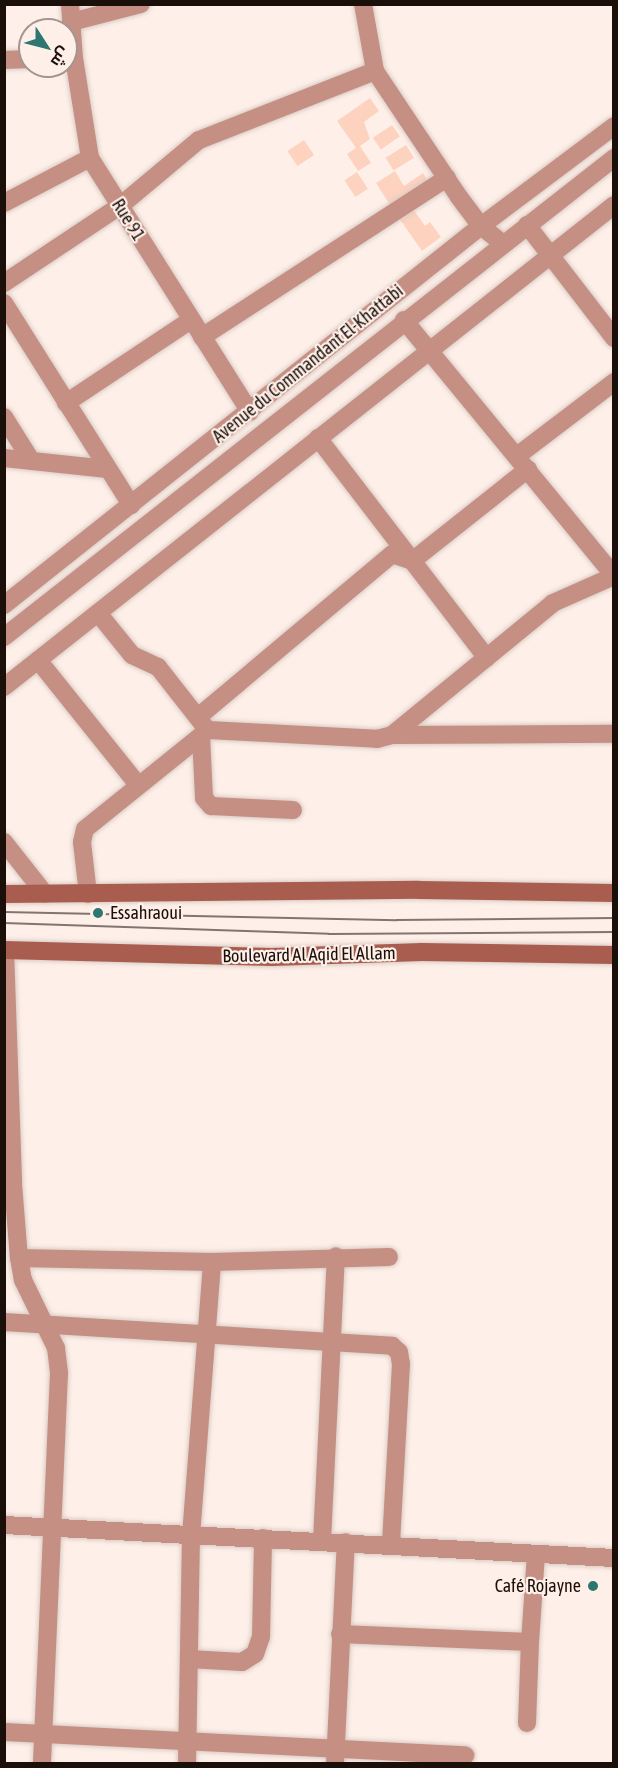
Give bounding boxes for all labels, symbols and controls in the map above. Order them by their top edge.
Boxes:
north arrow [18,18,78,78]
text: ش [48,44,74,71]
street label: Rue 91 [107,195,149,245]
street label: Avenue du Commandant El-Khattabi [208,280,408,448]
place label: Essahraoui [110,902,182,924]
marker: Essahraoui [91,906,105,920]
street label: Boulevard Al Aqid El Allam [222,943,396,967]
place label: Café Rojayne [495,1575,581,1597]
marker: Café Rojayne [586,1579,600,1593]

